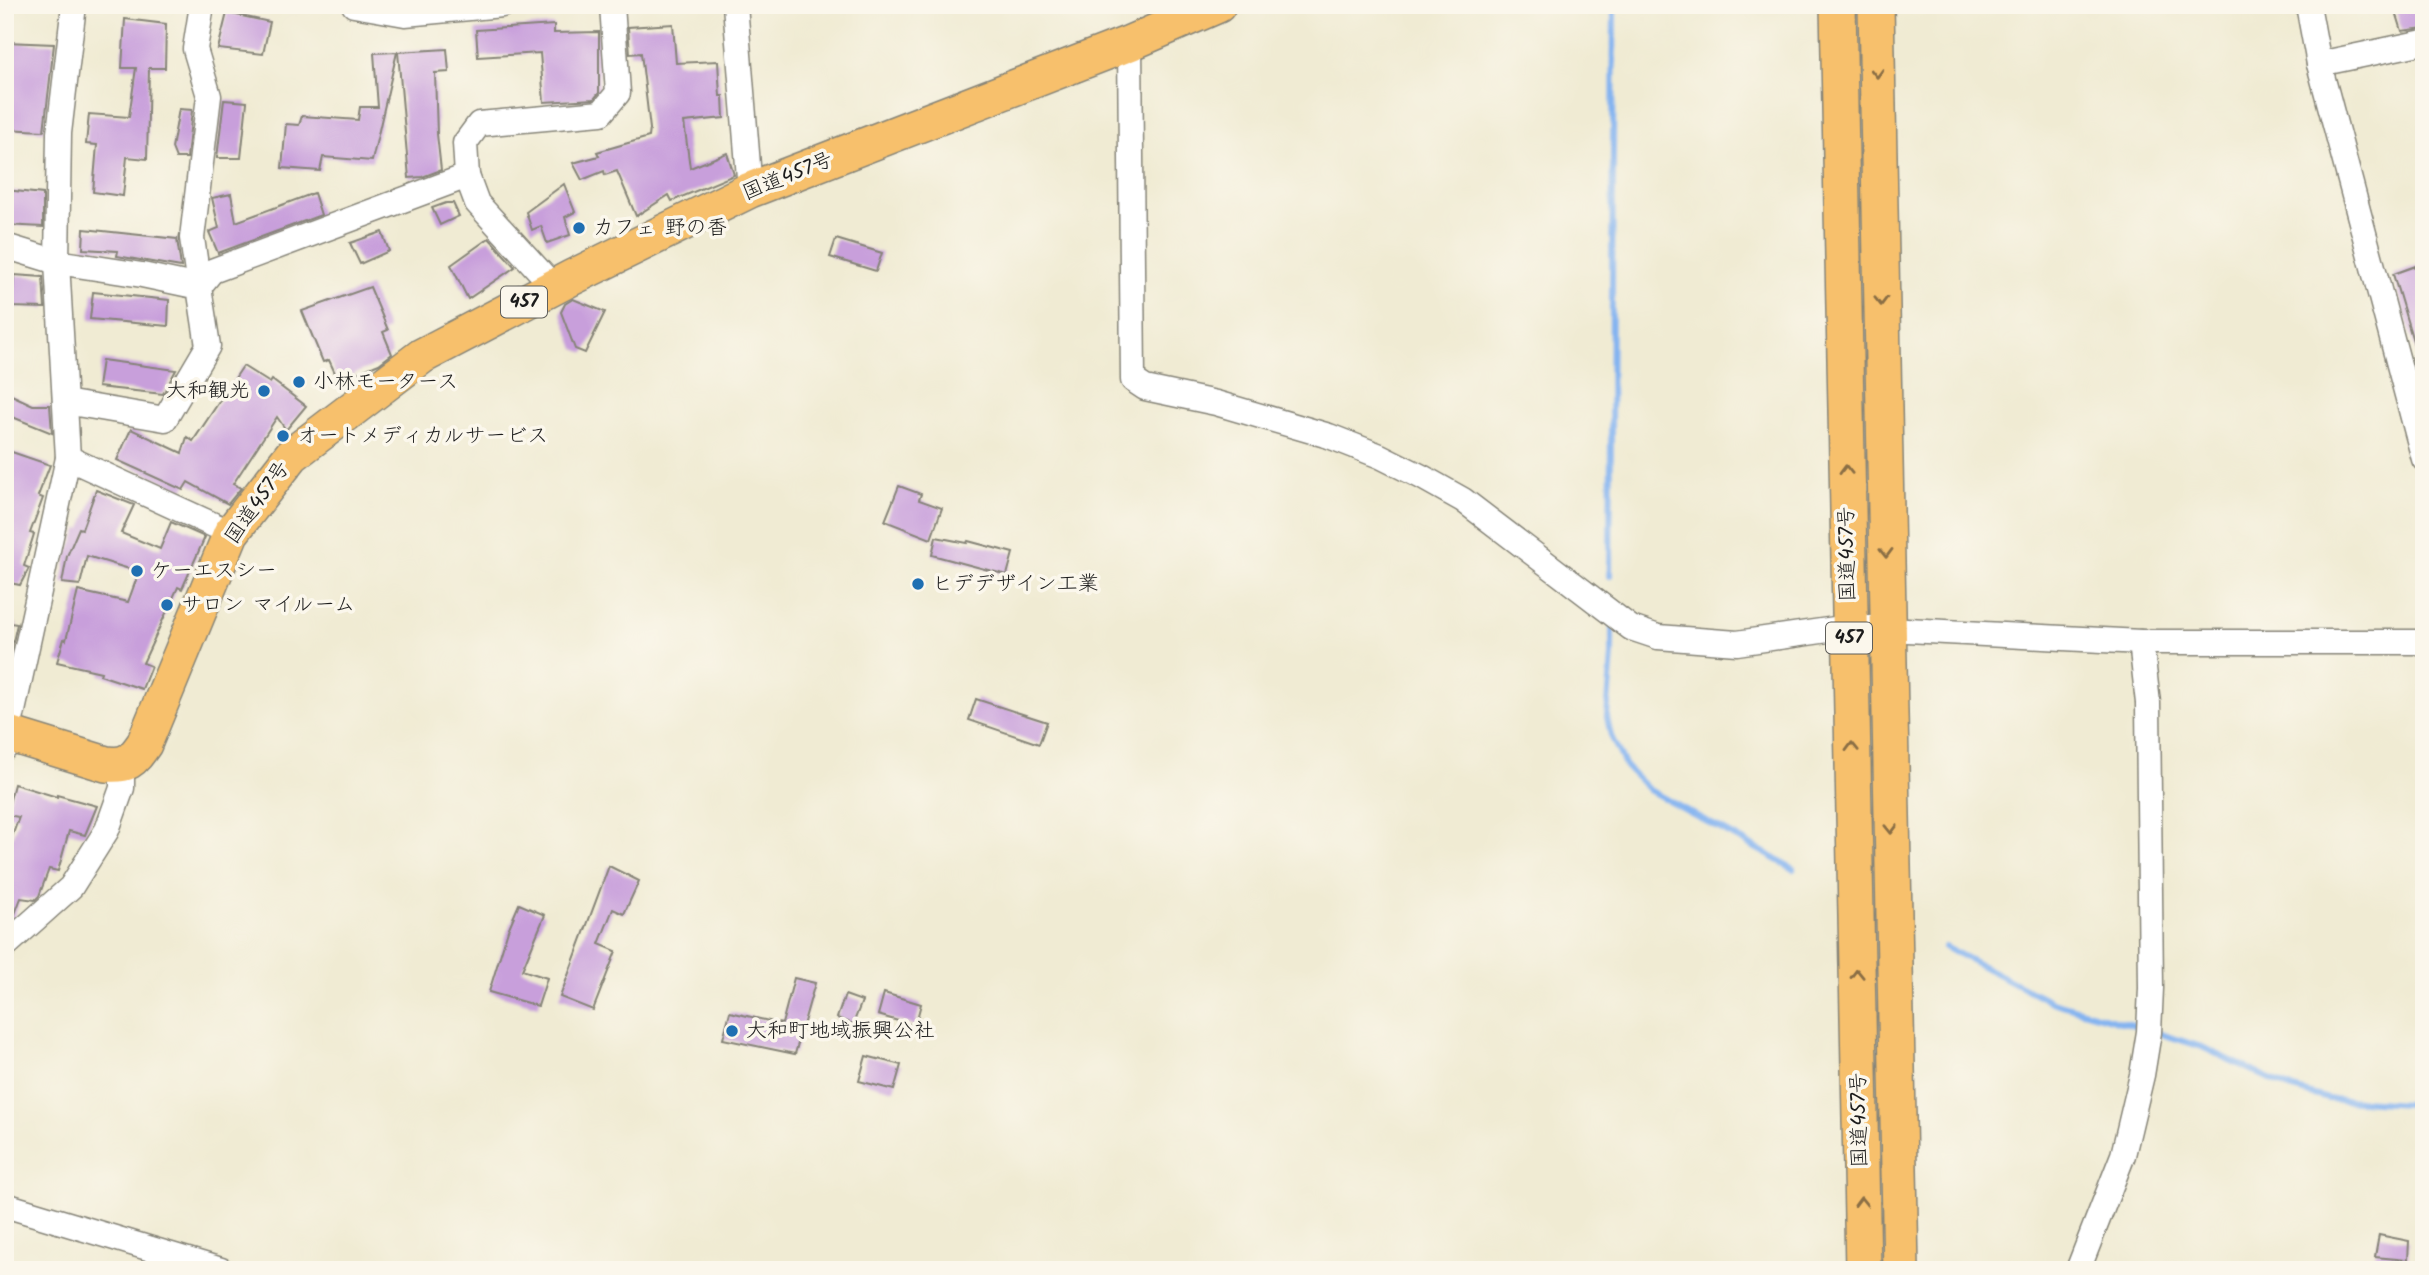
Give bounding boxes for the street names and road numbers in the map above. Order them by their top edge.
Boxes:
street label: 国道457号 [738,144,838,210]
road number: 457 [501,286,547,318]
street label: 国道457号 [217,454,299,552]
street label: 国道457号 [1831,506,1865,602]
road number: 457 [1826,622,1872,653]
street label: 国道457号 [1843,1072,1877,1168]

